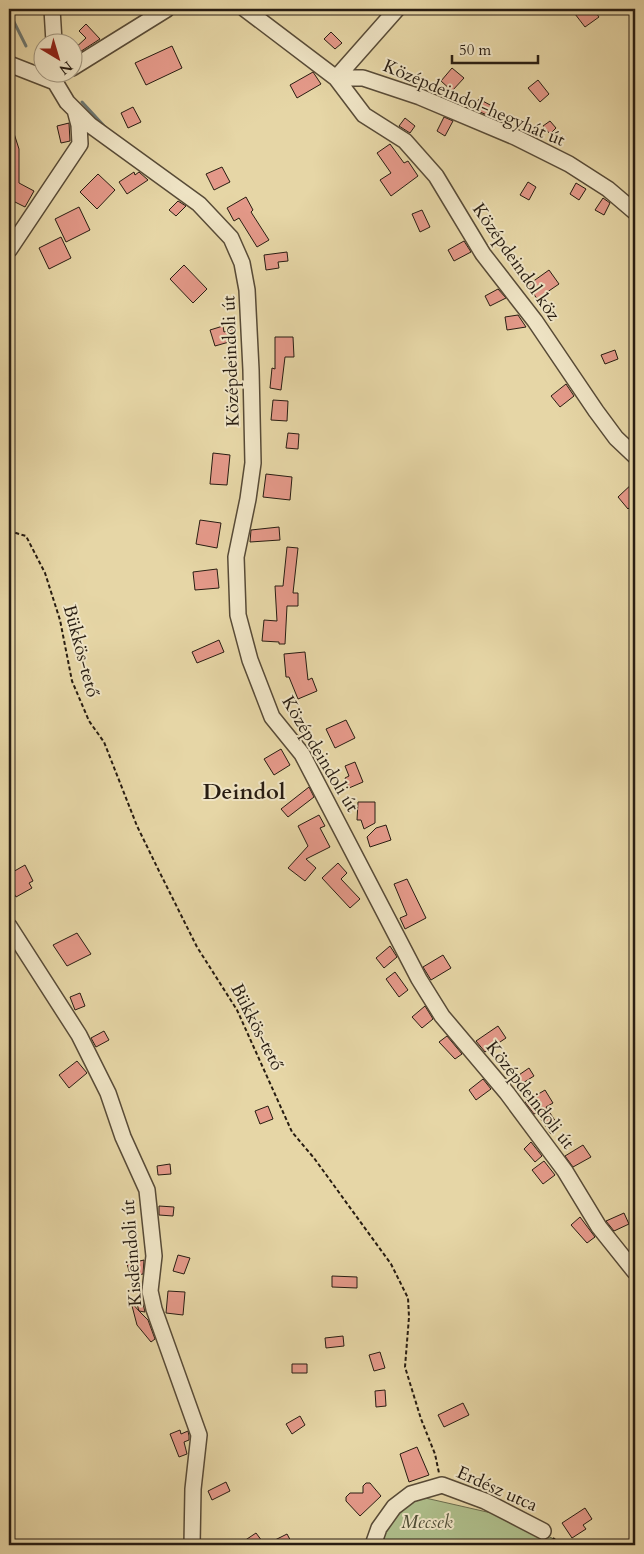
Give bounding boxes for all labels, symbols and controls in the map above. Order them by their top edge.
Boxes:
north arrow [32,32,82,82]
scale bar [452,32,538,64]
text: 50 m [459,40,491,60]
street label: Középdeindol-hegyhát út [379,53,569,153]
text: N [55,57,76,79]
street label: Középdeindol köz [466,198,566,326]
street label: Középdeindoli út [216,295,246,427]
street label: Bükkös-tető [57,602,105,700]
street label: Középdeindoli út [275,691,365,817]
district label: Deindol [203,777,286,807]
street label: Bükkös-tető [224,979,290,1075]
street label: Középdeindoli út [480,1036,580,1155]
street label: Kisdeindoli út [116,1199,148,1307]
street label: Erdész utca [453,1460,542,1518]
park label: Mecsek [401,1510,453,1535]

